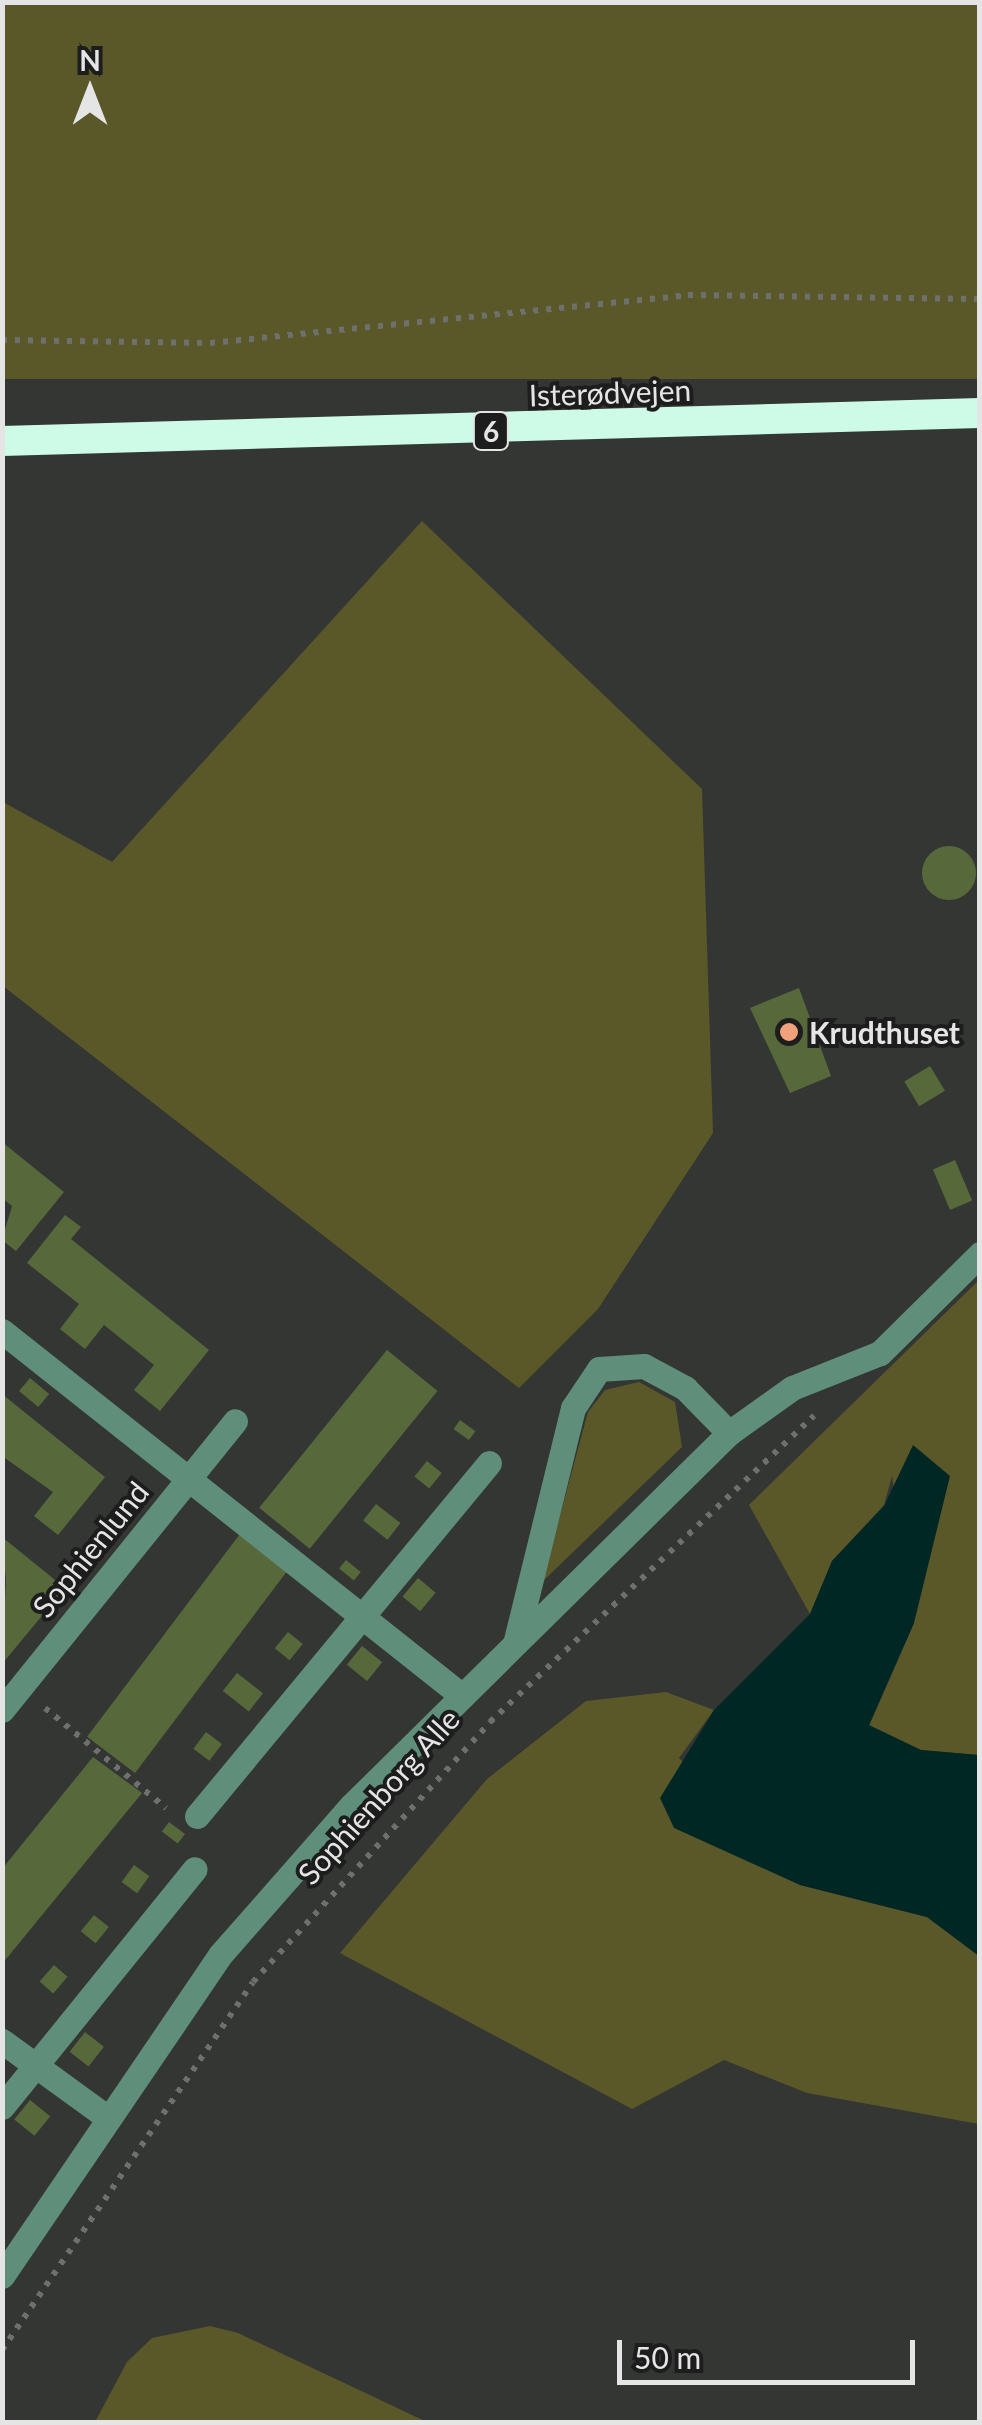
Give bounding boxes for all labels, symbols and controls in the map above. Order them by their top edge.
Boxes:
north arrow [40,40,140,140]
text: N [79,43,101,77]
street label: Isterødvejen [528,371,692,413]
road number: 6 [471,408,511,454]
place label: Krudthuset [809,1014,960,1050]
marker: Krudthuset [778,1021,800,1043]
street label: Sophienlund [24,1474,156,1624]
street label: Sophienborg Alle [290,1701,466,1891]
scale bar [622,2320,920,2382]
text: 50 m [634,2339,701,2375]

